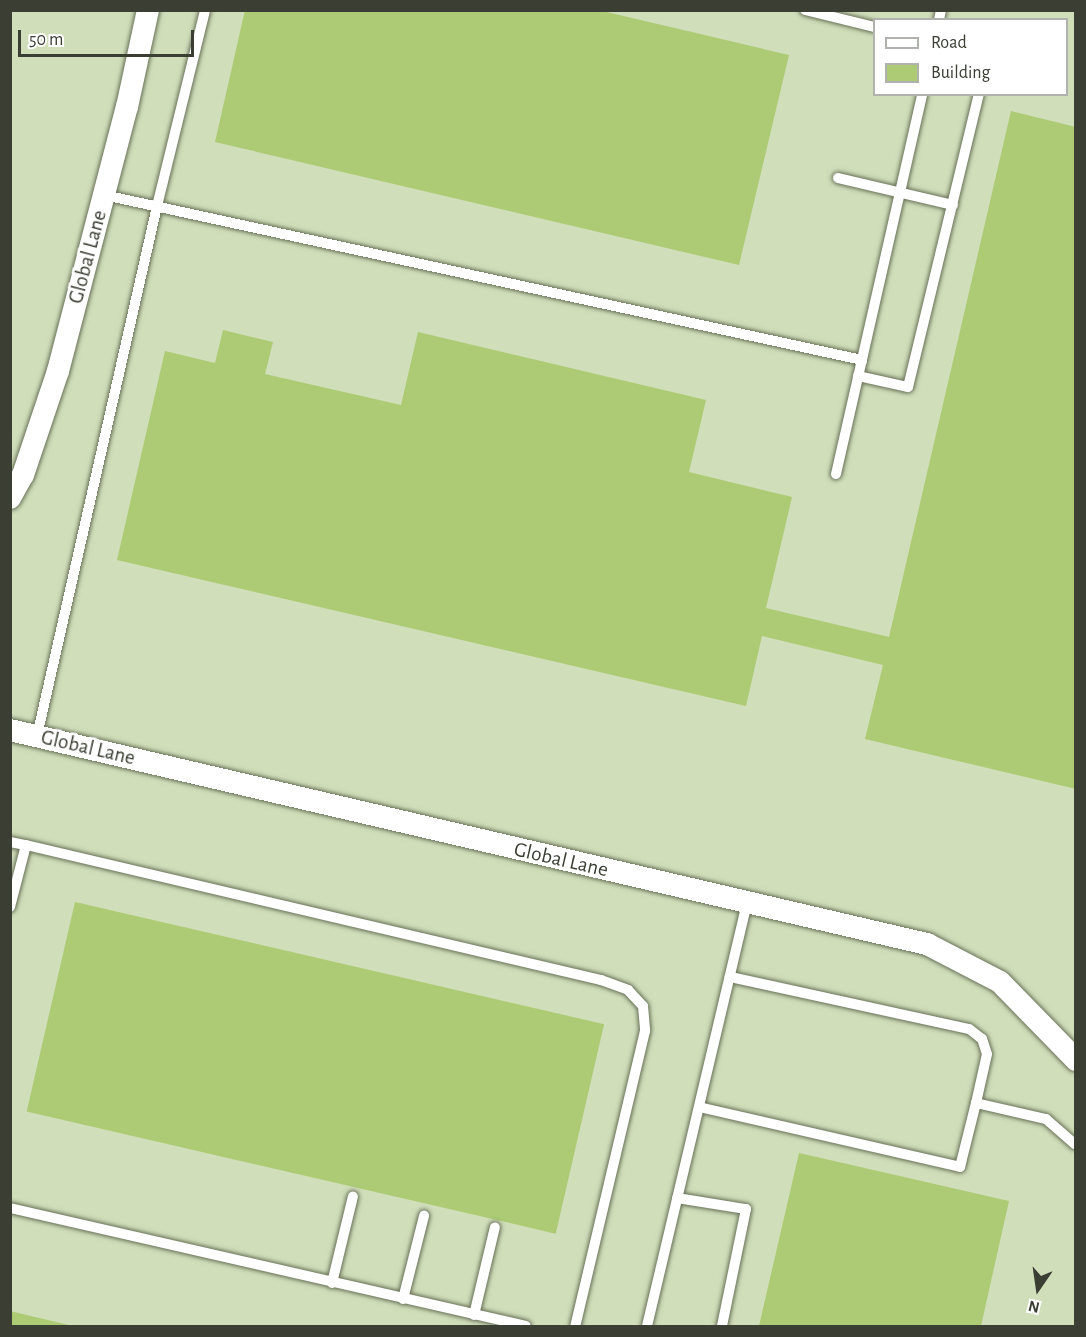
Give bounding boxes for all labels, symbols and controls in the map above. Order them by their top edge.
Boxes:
scale bar [21,18,196,56]
legend [873,18,1068,96]
text: 50 m [29,31,63,49]
text: Road [931,34,967,52]
text: Building [931,64,990,82]
street label: Global Lane [63,207,113,307]
street label: Global Lane [39,725,137,771]
street label: Global Lane [512,837,610,883]
north arrow [1008,1259,1068,1319]
text: N [1027,1297,1041,1316]

